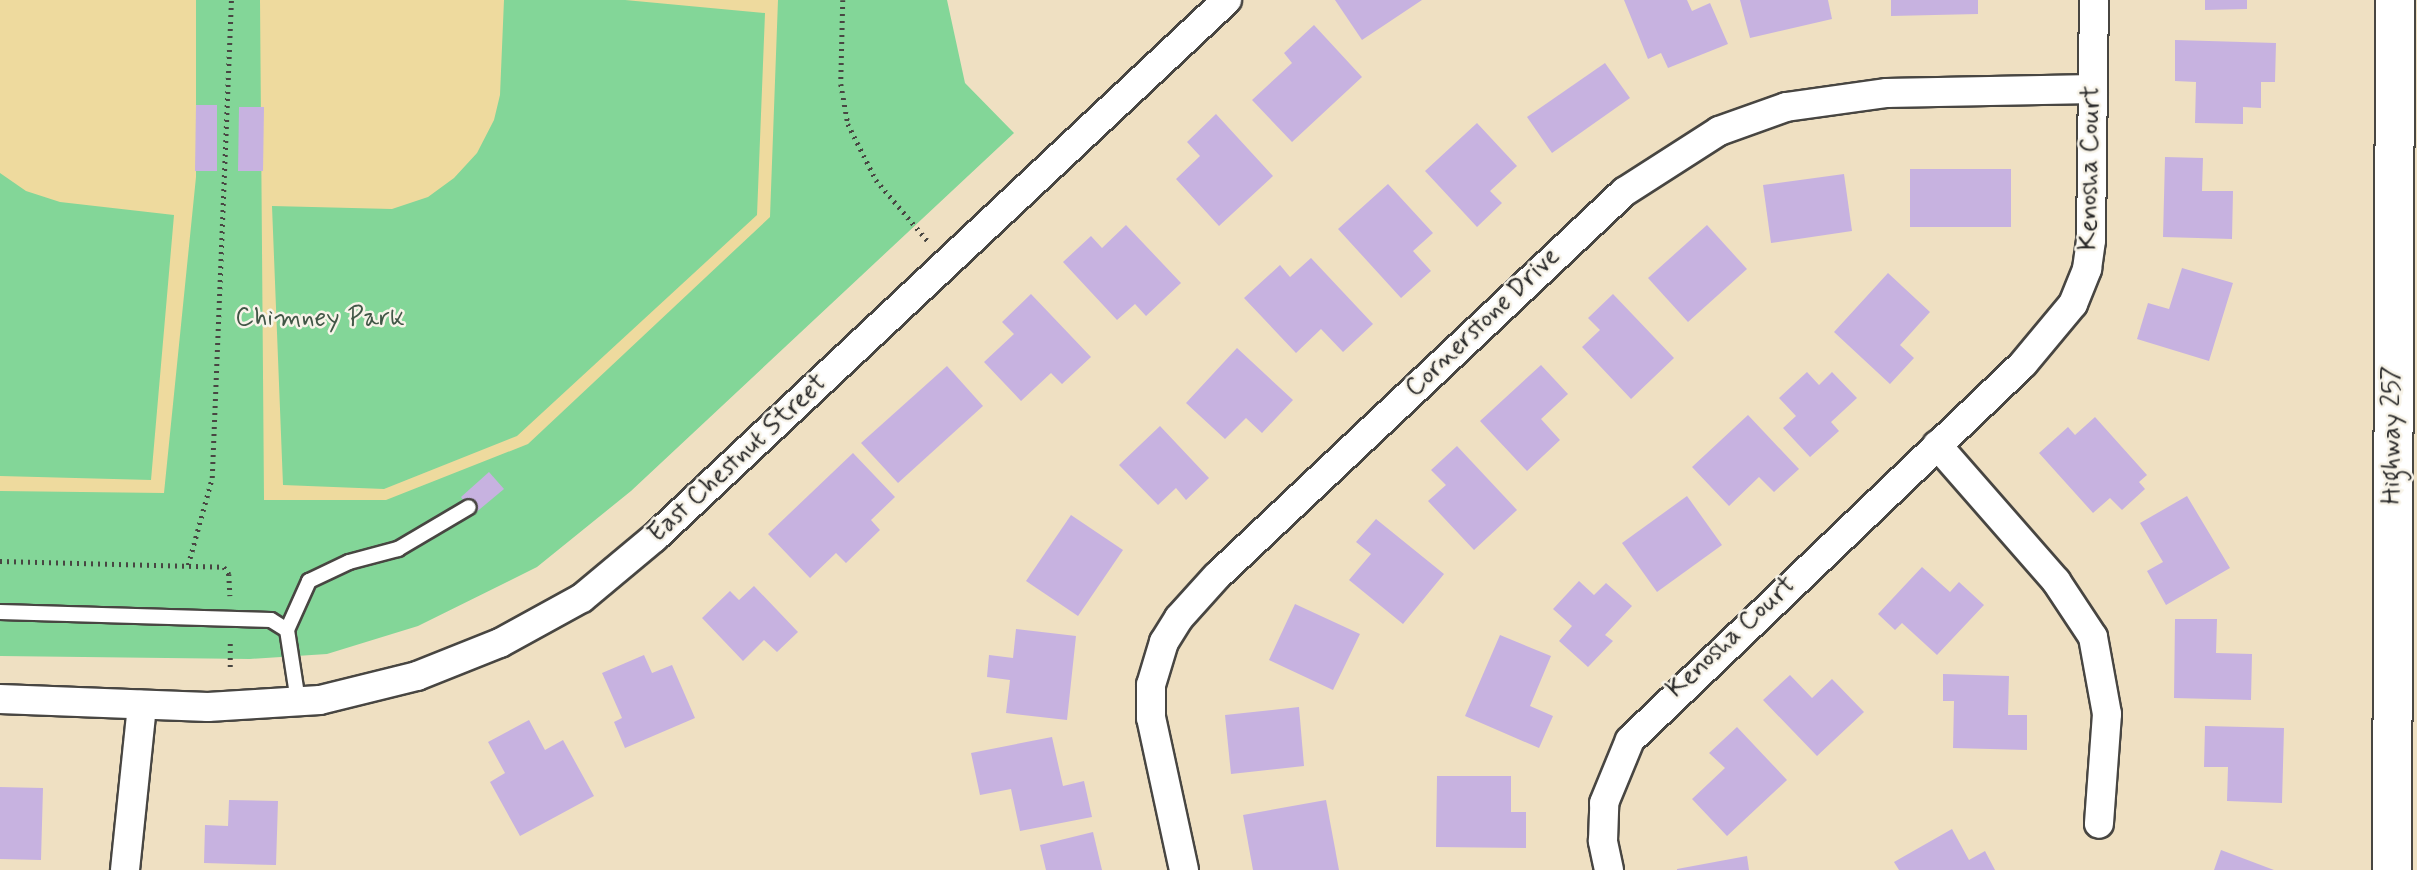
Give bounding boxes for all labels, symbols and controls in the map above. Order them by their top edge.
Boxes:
street label: Kenosha Court [2074,88,2108,248]
street label: Cornerstone Drive [1400,242,1566,404]
park label: Chimney Park [239,303,401,335]
street label: Highway 257 [2377,366,2409,504]
street label: East Chestnut Street [643,369,833,549]
street label: Kenosha Court [1663,572,1801,704]

